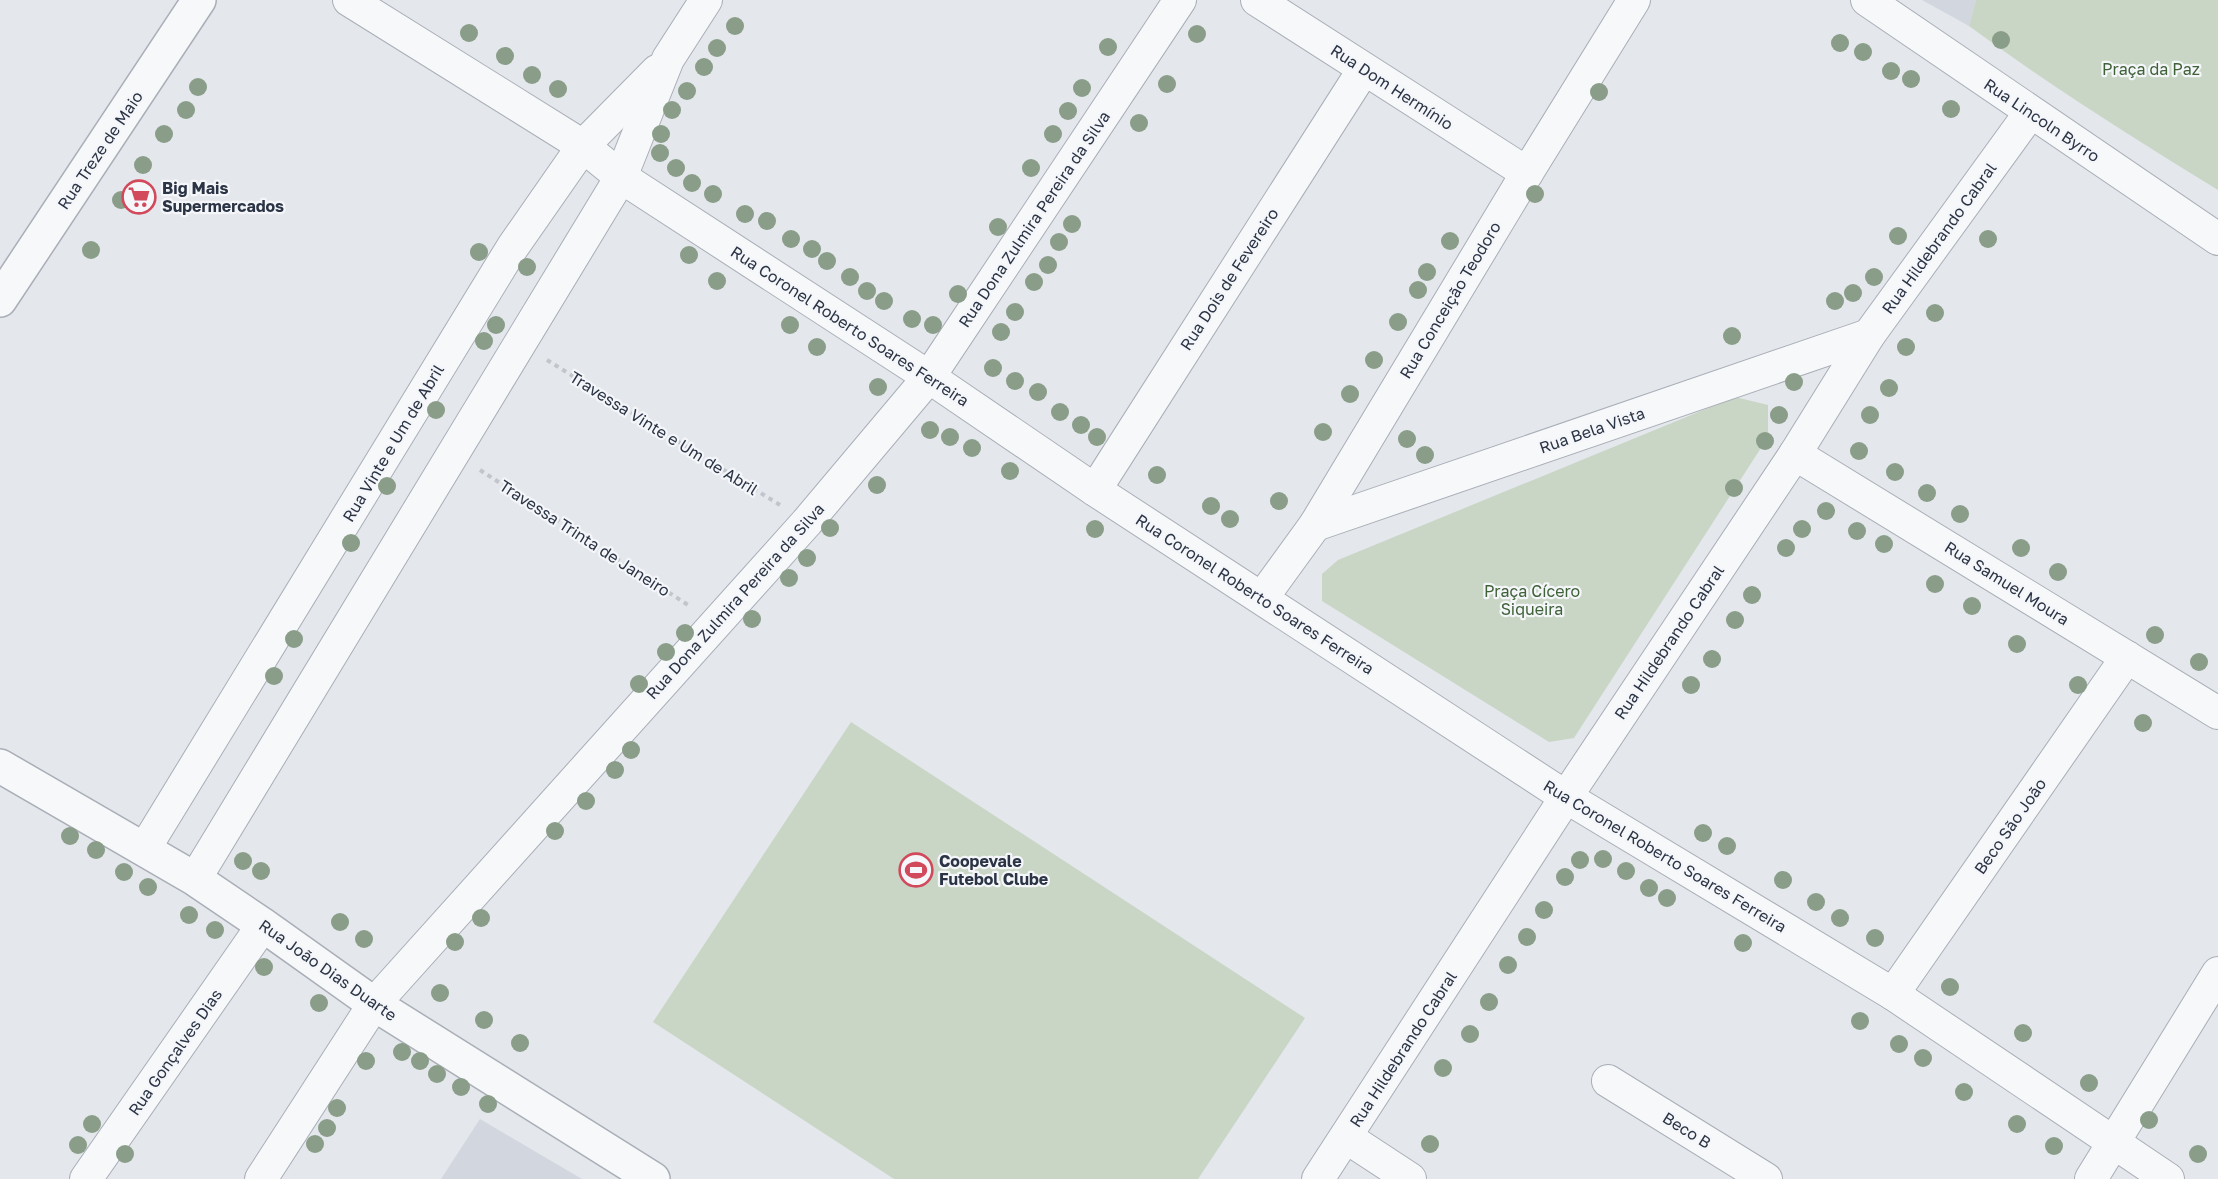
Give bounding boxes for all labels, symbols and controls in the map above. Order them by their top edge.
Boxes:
street label: Rua Dom Hermínio [1327,40,1457,134]
park label: Praça da Paz [2102,59,2200,79]
street label: Rua Lincoln Byrro [1980,74,2104,166]
street label: Rua Treze de Maio [53,87,147,213]
street label: Rua Dona Zulmira Pereira da Silva [954,107,1114,331]
street label: Rua Hildebrando Cabral [1877,158,2001,318]
place label: Big Mais Supermercados [162,178,284,216]
supermarket icon: Big Mais Supermercados [121,179,157,215]
street label: Rua Dois de Fevereiro [1176,204,1282,354]
street label: Rua Conceição Teodoro [1395,218,1505,382]
street label: Rua Coronel Roberto Soares Ferreira [727,241,973,411]
street label: Rua Vinte e Um de Abril [338,361,448,525]
street label: Travessa Vinte e Um de Abril [566,367,762,499]
street label: Rua Bela Vista [1537,403,1647,457]
street label: Travessa Trinta de Janeiro [496,475,674,601]
street label: Rua Dona Zulmira Pereira da Silva [642,499,828,703]
street label: Rua Coronel Roberto Soares Ferreira [1132,509,1378,679]
street label: Rua Samuel Moura [1941,537,2073,629]
street label: Rua Hildebrando Cabral [1610,561,1728,723]
park label: Praça Cícero Siqueira [1484,581,1580,619]
street label: Beco São João [1970,774,2050,878]
street label: Rua Coronel Roberto Soares Ferreira [1540,775,1790,937]
place label: Coopevale Futebol Clube [939,851,1048,889]
sports icon: Coopevale Futebol Clube [898,852,934,888]
street label: Rua João Dias Duarte [255,915,401,1025]
street label: Rua Hildebrando Cabral [1345,967,1461,1131]
street label: Rua Gonçalves Dias [124,985,226,1119]
street label: Beco B [1659,1107,1715,1153]

